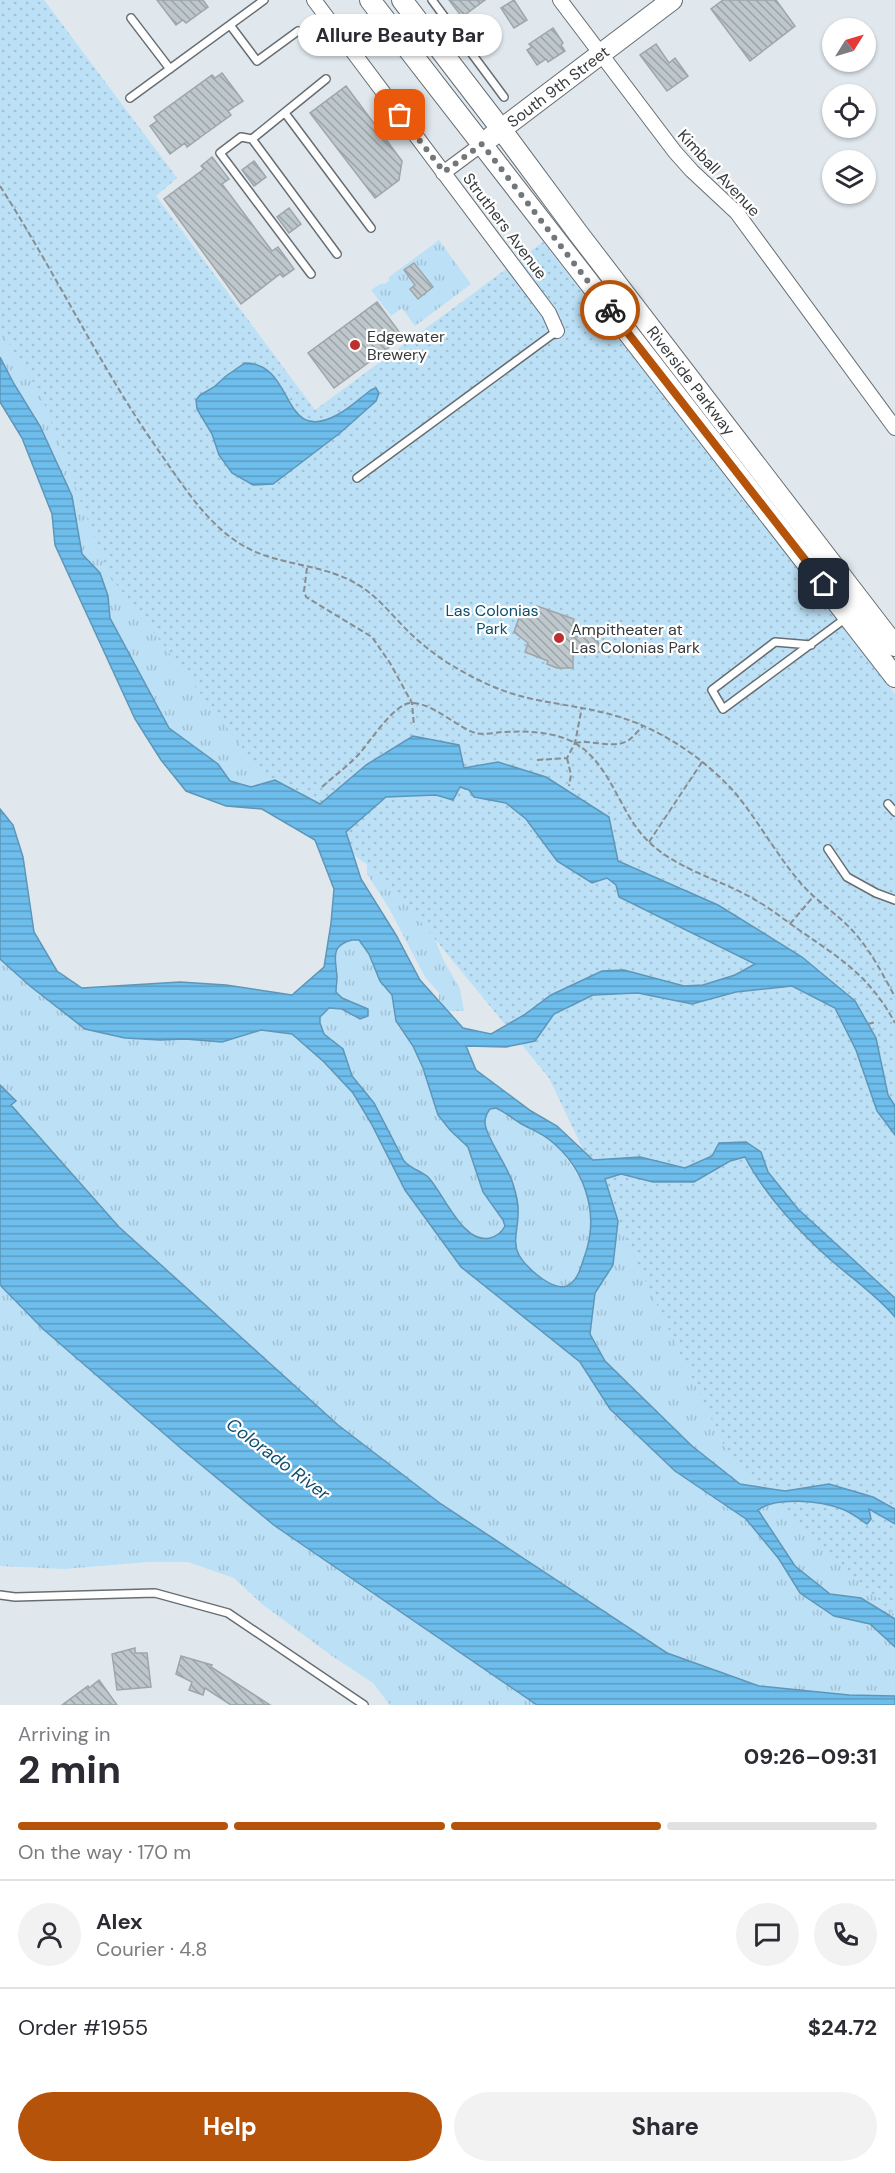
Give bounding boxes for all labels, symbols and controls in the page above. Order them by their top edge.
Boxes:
callout: Allure Beauty Bar [298,13,502,55]
north arrow [822,18,876,72]
map controls [822,18,876,204]
text: Allure Beauty Bar [316,22,484,48]
street label: South 9th Street [503,41,613,132]
button: locate [822,84,876,138]
pin [374,89,425,140]
icon: bag [383,98,416,131]
street label: Kimball Avenue [673,125,765,221]
button: layers [822,150,876,204]
street label: Struthers Avenue [458,169,552,283]
courier [580,280,640,340]
icon: bike [594,294,627,327]
street label: Riverside Parkway [643,322,740,440]
place label: Edgewater Brewery [367,326,445,365]
marker: Edgewater Brewery [348,338,362,352]
pin [798,558,849,609]
icon: home [807,567,840,600]
park label: Las Colonias Park [445,600,539,639]
place label: Ampitheater at Las Colonias Park [571,619,700,658]
marker: Ampitheater at Las Colonias Park [552,631,566,645]
water label: Colorado River [221,1412,336,1507]
text: Arriving in [18,1721,110,1747]
text: 09:26–09:31 [744,1742,877,1771]
text: 2 min [18,1744,121,1795]
text: On the way · 170 m [18,1839,191,1865]
button: person [18,1903,81,1966]
button: chat [736,1903,799,1966]
button: phone [814,1903,877,1966]
text: Alex [96,1907,143,1936]
text: Courier · 4.8 [96,1936,207,1962]
text: Order #1955 [18,2013,148,2042]
text: $24.72 [808,2013,877,2042]
button: Help [18,2092,442,2161]
button: Share [454,2092,877,2161]

